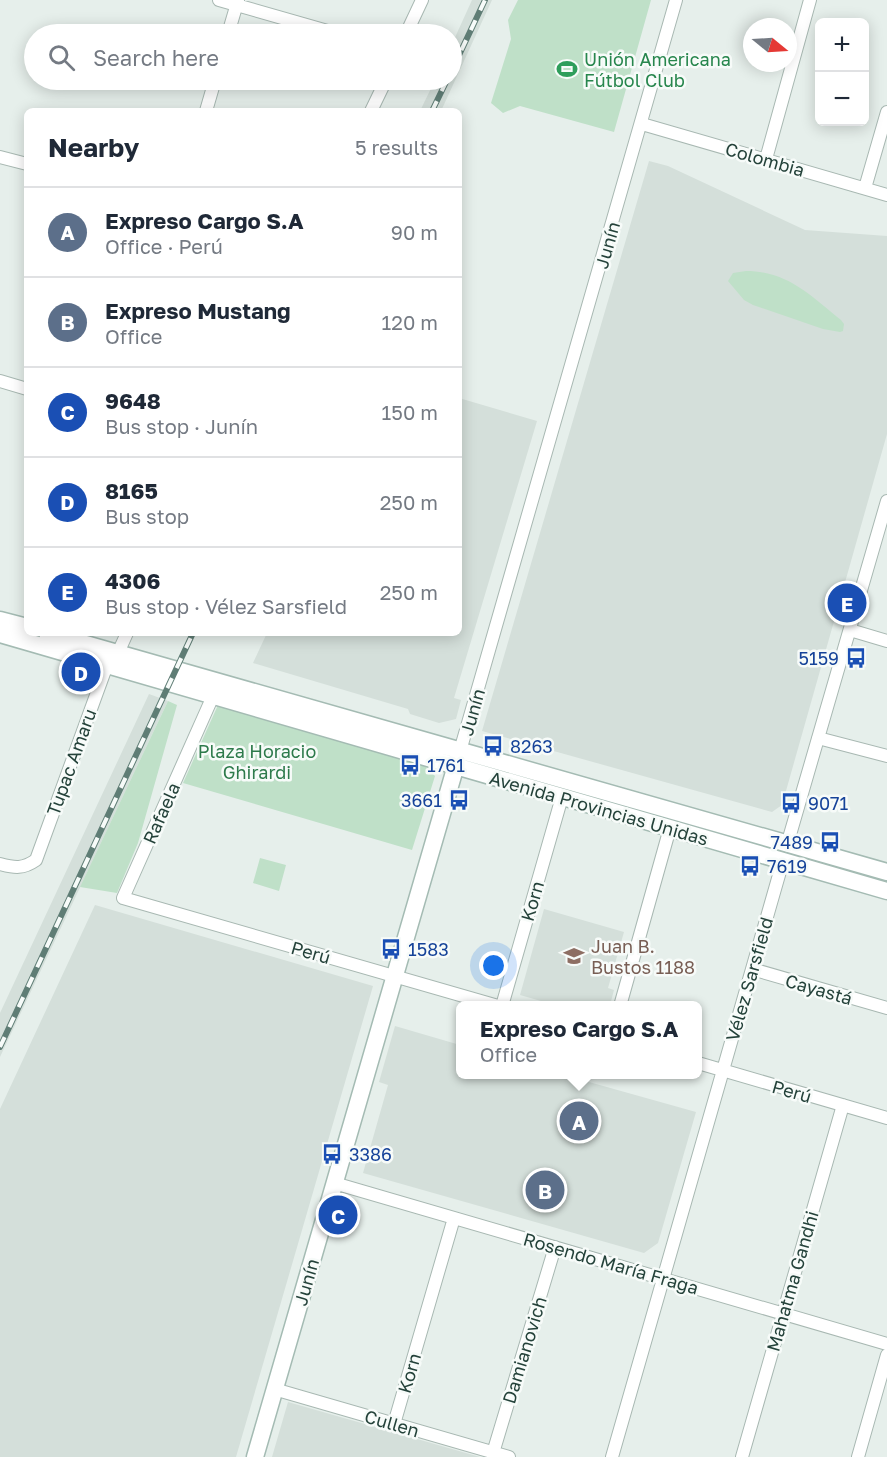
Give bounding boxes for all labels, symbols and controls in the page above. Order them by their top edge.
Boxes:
north arrow [743,18,797,72]
map controls [815,18,869,126]
button: + [815,18,869,72]
search box [24,24,462,90]
icon: search [45,41,78,74]
text: Search here [93,44,219,71]
place label: Unión Americana Fútbol Club [584,48,731,91]
sports icon: Unión Americana Fútbol Club [555,57,579,81]
button: − [815,72,869,126]
text: Nearby [48,132,139,163]
text: 5 results [355,135,438,159]
street label: Colombia [723,137,807,181]
text: Expreso Cargo S.A [105,207,304,234]
street label: Junín [590,219,624,271]
text: A [60,220,75,244]
text: 90 m [391,220,438,244]
text: Office · Perú [105,234,223,258]
text: Expreso Mustang [105,297,291,324]
text: B [60,310,75,334]
text: 120 m [382,310,438,334]
text: Office [105,324,162,348]
text: 9648 [105,387,161,414]
text: C [60,400,75,424]
text: 150 m [382,400,438,424]
text: Bus stop · Junín [105,414,258,438]
text: 8165 [105,477,158,504]
text: D [60,490,75,514]
text: 250 m [380,490,438,514]
text: Bus stop [105,504,189,528]
text: 4306 [105,567,160,594]
text: E [61,580,74,604]
text: 250 m [380,580,438,604]
pin: E [828,580,866,626]
text: Bus stop · Vélez Sarsfield [105,594,347,618]
bus stop icon: 5159 [844,646,868,670]
place label: 5159 [799,647,839,669]
pin: D [62,650,100,694]
street label: Junín [455,686,489,738]
street label: Tupac Amaru [41,706,101,818]
bus stop icon: 8263 [481,734,505,758]
place label: 8263 [510,735,553,757]
park label: Plaza Horacio Ghirardi [198,740,316,783]
bus stop icon: 1761 [398,753,422,777]
place label: 1761 [427,754,465,776]
street label: Avenida Provincias Unidas [487,766,711,850]
street label: Rafaela [138,779,184,847]
bus stop icon: 3661 [447,788,471,812]
place label: 3661 [401,789,442,811]
bus stop icon: 9071 [779,791,803,815]
place label: 9071 [808,792,849,814]
bus stop icon: 7489 [818,830,842,854]
place label: 7489 [771,831,813,853]
bus stop icon: 7619 [738,854,762,878]
place label: 7619 [767,855,807,877]
street label: Korn [516,878,548,924]
street label: Vélez Sarsfield [721,915,777,1043]
place label: Juan B. Bustos 1188 [591,935,695,978]
street label: Perú [289,936,333,968]
bus stop icon: 1583 [379,937,403,961]
place label: 1583 [408,938,449,960]
school or university icon: Juan B. Bustos 1188 [562,944,586,968]
your location [479,951,508,980]
street label: Cayastá [783,969,855,1009]
popup [456,1001,702,1079]
text: Expreso Cargo S.A [480,1015,678,1042]
text: Office [480,1042,537,1066]
street label: Perú [770,1075,814,1107]
pin: A [560,1098,598,1144]
bus stop icon: 3386 [320,1142,344,1166]
place label: 3386 [349,1143,392,1165]
pin: B [526,1168,564,1212]
pin: C [318,1192,358,1238]
street label: Mahatma Gandhi [761,1208,823,1354]
street label: Rosendo María Fraga [521,1227,701,1299]
street label: Junín [289,1256,323,1308]
street label: Damianovich [497,1294,551,1406]
street label: Korn [393,1350,425,1396]
street label: Cullen [362,1405,422,1441]

